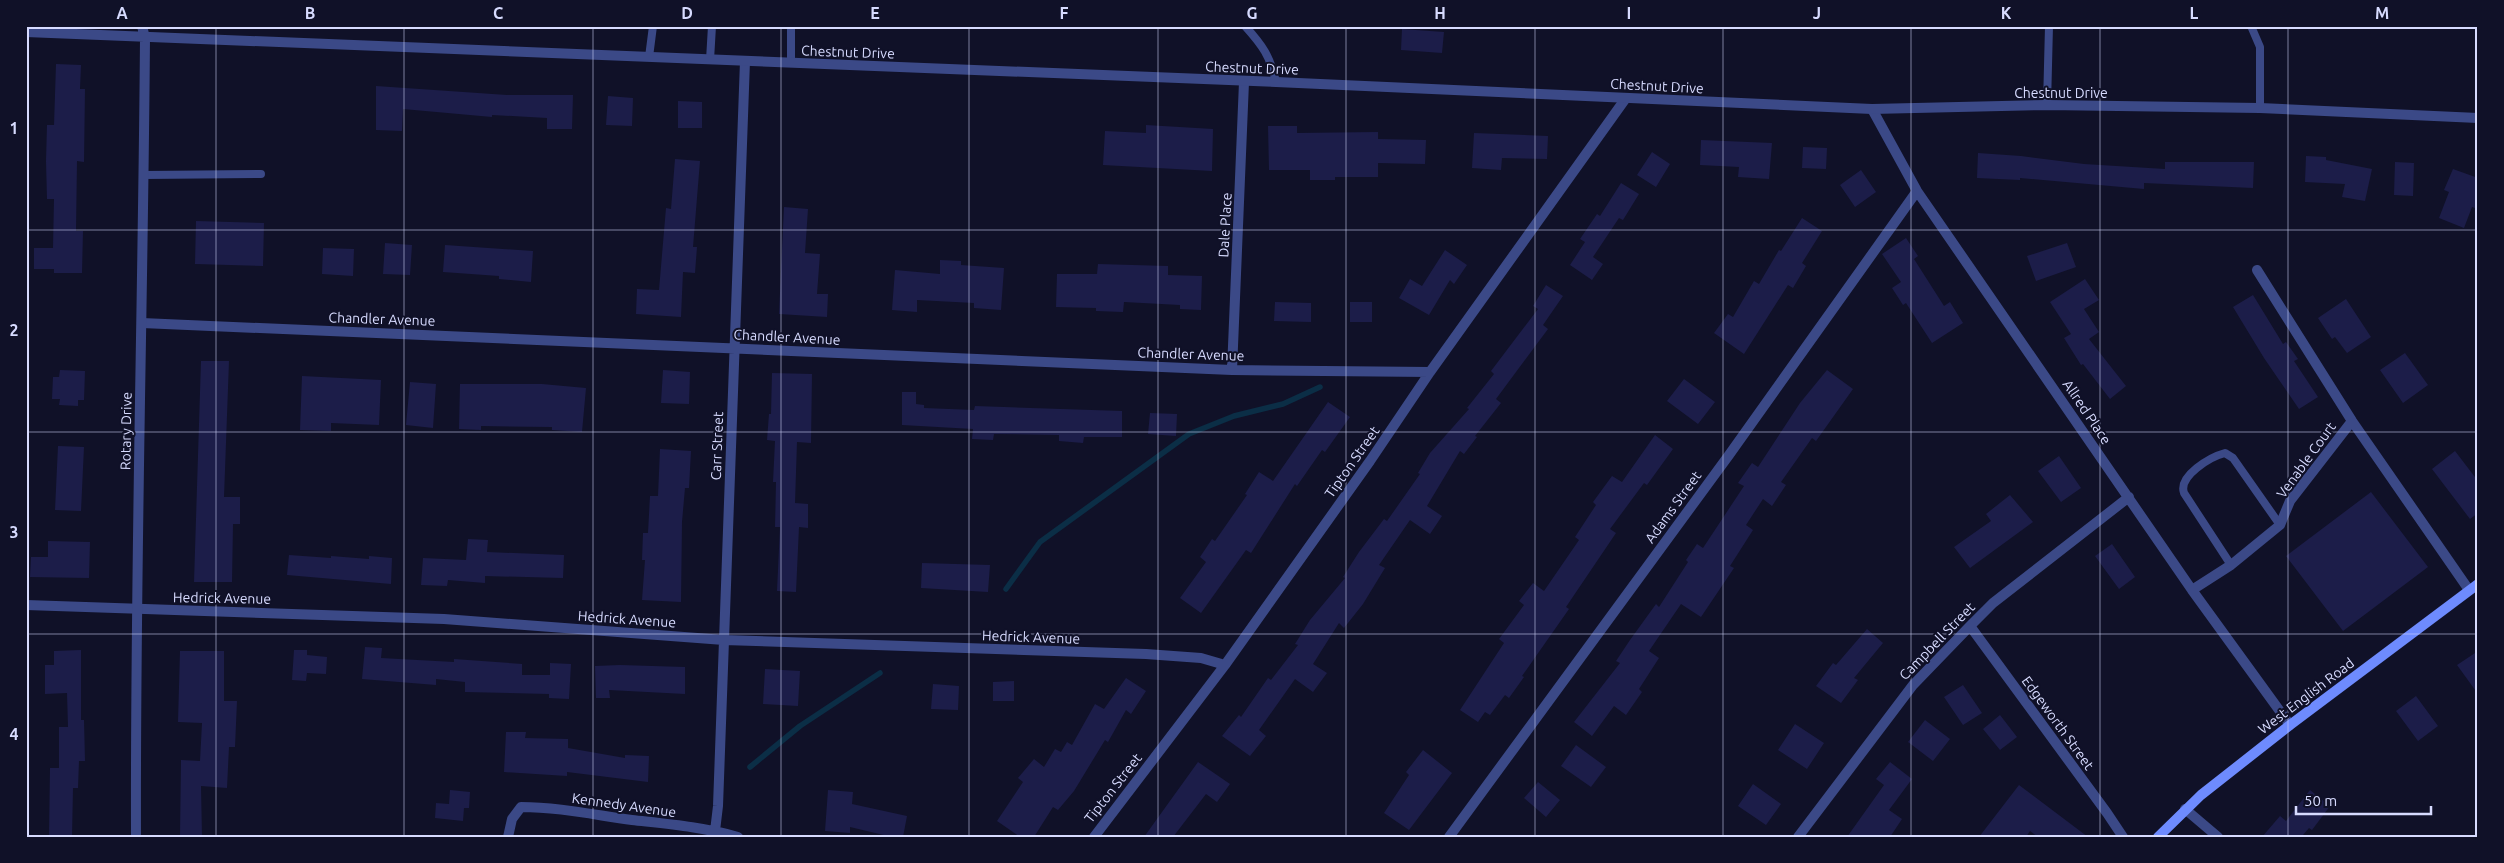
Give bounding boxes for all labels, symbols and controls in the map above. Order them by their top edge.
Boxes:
text: A [116,4,128,22]
text: B [305,4,315,22]
text: C [493,4,503,22]
text: D [681,4,693,22]
text: E [870,4,880,22]
text: F [1060,4,1069,22]
text: G [1246,4,1258,22]
text: H [1434,4,1446,22]
text: I [1627,4,1631,22]
text: J [1813,4,1821,22]
text: K [2001,4,2012,22]
text: L [2190,4,2199,22]
text: M [2375,4,2389,22]
street label: Chestnut Drive [801,42,895,62]
street label: Chestnut Drive [1205,58,1299,78]
street label: Chestnut Drive [1610,76,1704,96]
street label: Chestnut Drive [2014,85,2108,101]
text: 1 [9,119,19,137]
street label: Dale Place [1215,192,1235,258]
street label: Chandler Avenue [328,309,436,329]
text: 2 [9,321,19,339]
street label: Chandler Avenue [733,326,841,348]
street label: Chandler Avenue [1137,344,1245,364]
street label: Allred Place [2060,377,2114,447]
street label: Rotary Drive [117,392,135,470]
street label: Carr Street [708,411,726,481]
street label: Venable Court [2273,419,2339,501]
street label: Tipton Street [1321,423,1383,501]
street label: Adams Street [1642,468,1705,546]
text: 3 [9,523,19,541]
street label: Hedrick Avenue [173,589,271,607]
street label: Campbell Street [1896,599,1978,683]
street label: Hedrick Avenue [577,608,677,630]
street label: Hedrick Avenue [982,627,1080,647]
street label: West English Road [2255,655,2357,737]
street label: Edgeworth Street [2019,673,2098,773]
text: 4 [9,725,19,743]
street label: Tipton Street [1081,750,1145,826]
scale bar [2296,783,2432,815]
street label: Kennedy Avenue [571,790,677,820]
text: 50 m [2304,792,2337,809]

